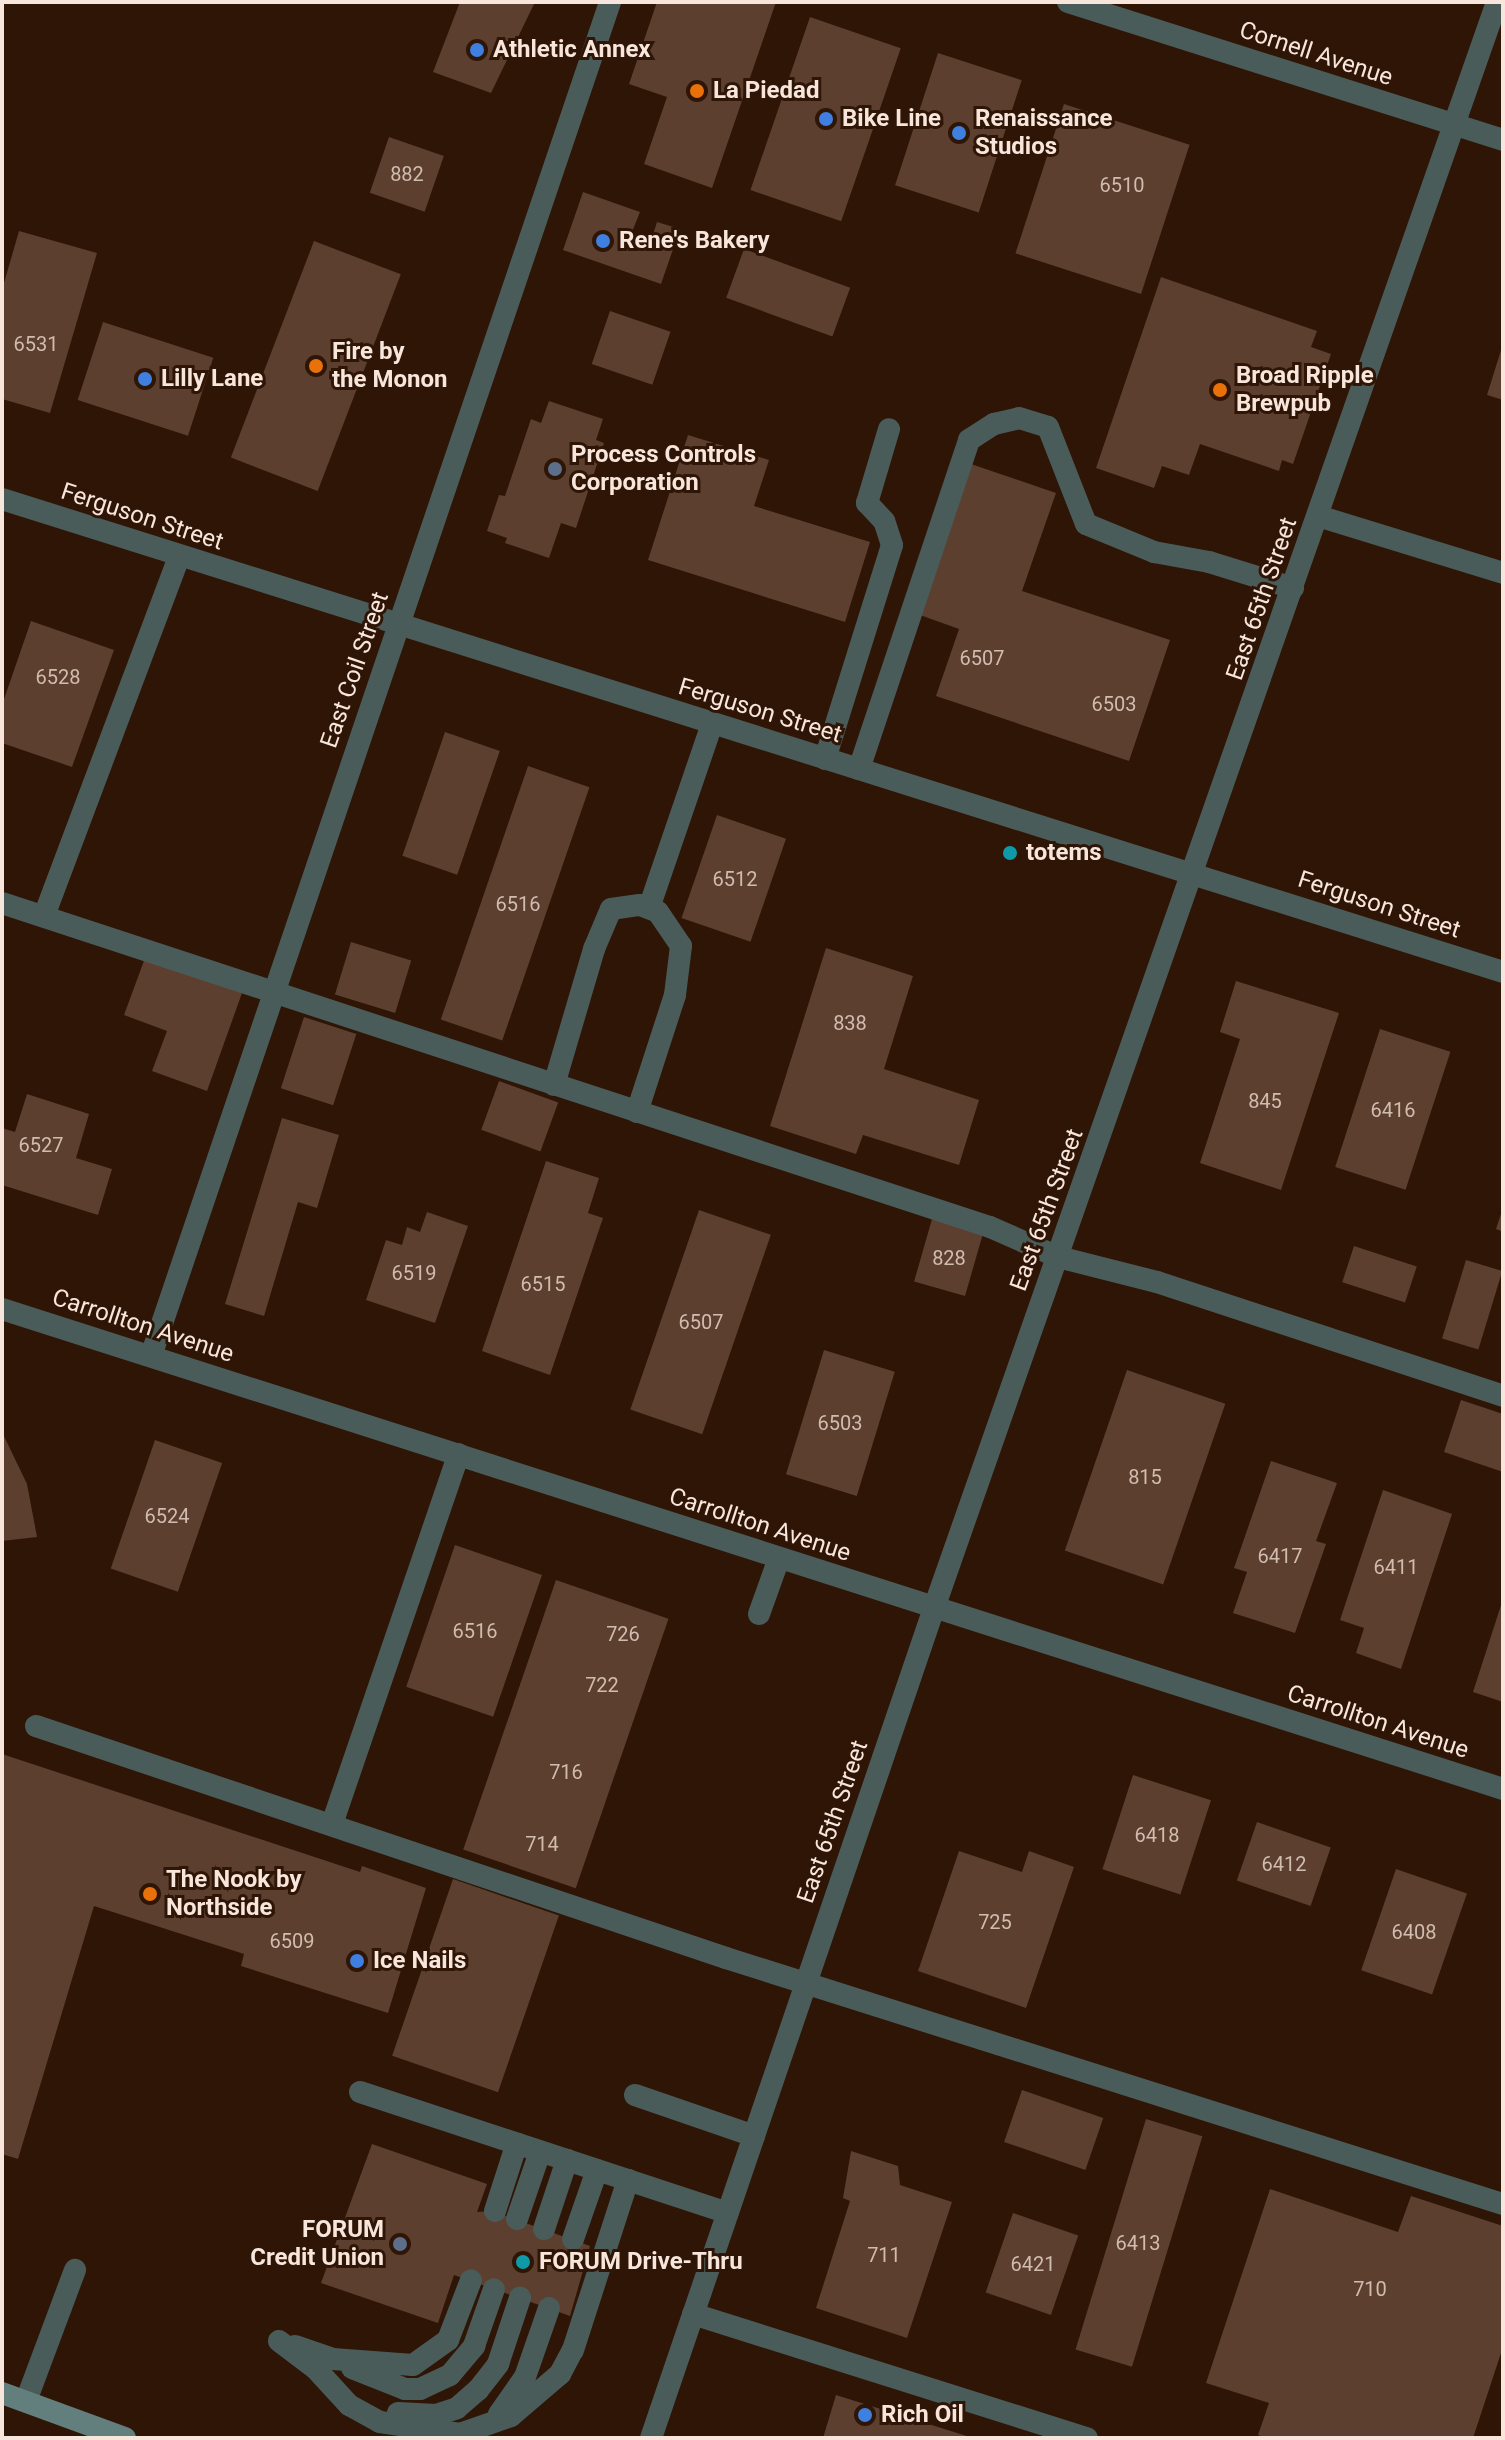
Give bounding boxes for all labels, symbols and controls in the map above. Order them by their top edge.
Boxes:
street label: Cornell Avenue [1236,16,1396,92]
place label: Athletic Annex [493,36,651,64]
marker: Athletic Annex [468,41,486,59]
place label: La Piedad [713,77,819,105]
marker: La Piedad [688,82,706,100]
place label: Bike Line [842,105,941,133]
place label: Renaissance Studios [975,105,1112,161]
marker: Bike Line [817,110,835,128]
marker: Renaissance Studios [950,124,968,142]
house number: 882 [390,162,424,186]
house number: 6510 [1100,173,1144,197]
place label: Rene's Bakery [619,227,770,255]
marker: Rene's Bakery [594,232,612,250]
house number: 6531 [14,332,58,356]
place label: Fire by the Monon [332,338,448,394]
marker: Fire by the Monon [307,357,325,375]
place label: Broad Ripple Brewpub [1236,362,1374,418]
place label: Lilly Lane [161,365,263,393]
marker: Lilly Lane [136,370,154,388]
marker: Broad Ripple Brewpub [1211,381,1229,399]
place label: Process Controls Corporation [571,441,756,497]
marker: Process Controls Corporation [546,460,564,478]
street label: Ferguson Street [57,477,227,557]
street label: East 65th Street [1221,514,1303,684]
street label: East Coil Street [315,588,395,752]
house number: 6507 [960,646,1004,670]
house number: 6528 [36,665,80,689]
street label: Ferguson Street [675,673,845,749]
house number: 6503 [1092,692,1136,716]
place label: totems [1026,839,1102,867]
marker: totems [1001,844,1019,862]
street label: Ferguson Street [1294,865,1464,945]
house number: 6512 [713,867,757,891]
house number: 6516 [496,892,540,916]
house number: 838 [833,1011,867,1035]
house number: 845 [1248,1089,1282,1113]
house number: 6416 [1371,1098,1415,1122]
street label: East 65th Street [1004,1125,1090,1295]
house number: 6527 [19,1133,63,1157]
house number: 828 [932,1246,966,1270]
house number: 6519 [392,1261,436,1285]
house number: 6515 [521,1272,565,1296]
street label: Carrollton Avenue [49,1283,237,1369]
house number: 6507 [679,1310,723,1334]
house number: 6503 [818,1411,862,1435]
house number: 815 [1128,1465,1162,1489]
street label: Carrollton Avenue [666,1482,854,1568]
house number: 6524 [145,1504,189,1528]
house number: 6417 [1258,1544,1302,1568]
house number: 6411 [1374,1555,1418,1579]
house number: 6516 [453,1619,497,1643]
house number: 726 [606,1622,640,1646]
house number: 722 [585,1673,619,1697]
street label: Carrollton Avenue [1284,1679,1472,1765]
street label: East 65th Street [792,1737,874,1907]
house number: 716 [549,1760,583,1784]
house number: 6418 [1135,1823,1179,1847]
house number: 714 [525,1832,559,1856]
house number: 6412 [1262,1852,1306,1876]
place label: The Nook by Northside [166,1866,302,1922]
marker: The Nook by Northside [141,1885,159,1903]
house number: 725 [978,1910,1012,1934]
house number: 6408 [1392,1920,1436,1944]
house number: 6509 [270,1929,314,1953]
place label: Ice Nails [373,1947,466,1975]
marker: Ice Nails [348,1952,366,1970]
place label: FORUM Credit Union [250,2216,384,2272]
house number: 6413 [1116,2231,1160,2255]
marker: FORUM Credit Union [391,2235,409,2253]
house number: 711 [867,2243,901,2267]
place label: FORUM Drive-Thru [539,2248,743,2276]
house number: 6421 [1011,2252,1055,2276]
marker: FORUM Drive-Thru [514,2253,532,2271]
house number: 710 [1353,2277,1387,2301]
place label: Rich Oil [881,2401,964,2429]
marker: Rich Oil [856,2406,874,2424]

